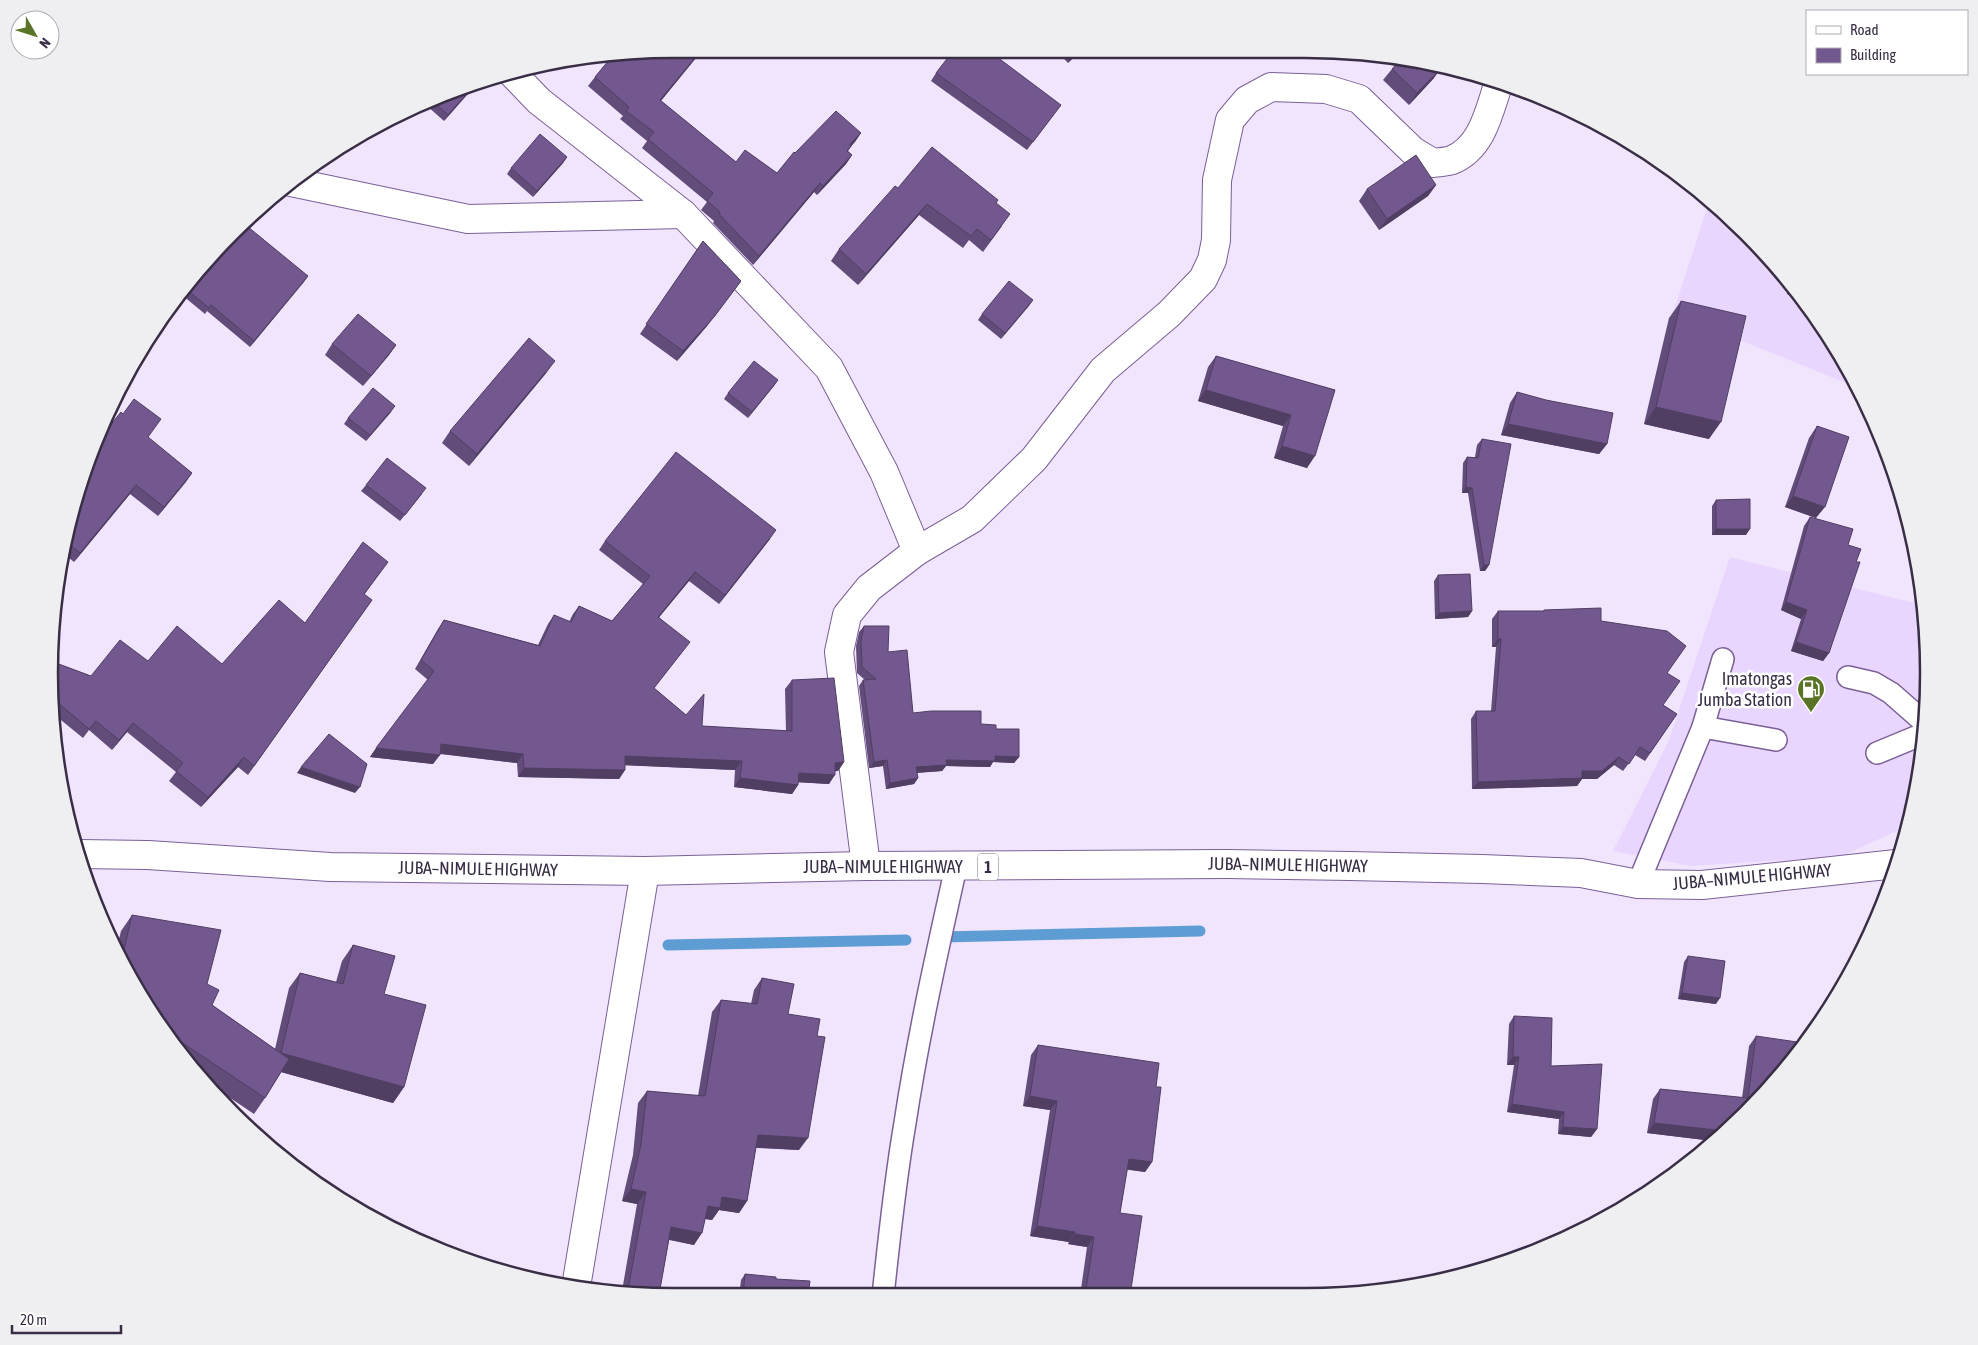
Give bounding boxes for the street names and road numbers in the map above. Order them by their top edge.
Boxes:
street label: JUBA–NIMULE HIGHWAY [1208,853,1368,876]
road number: 1 [978,854,998,880]
street label: JUBA–NIMULE HIGHWAY [803,856,963,877]
street label: JUBA–NIMULE HIGHWAY [398,857,558,880]
street label: JUBA–NIMULE HIGHWAY [1672,859,1832,894]

